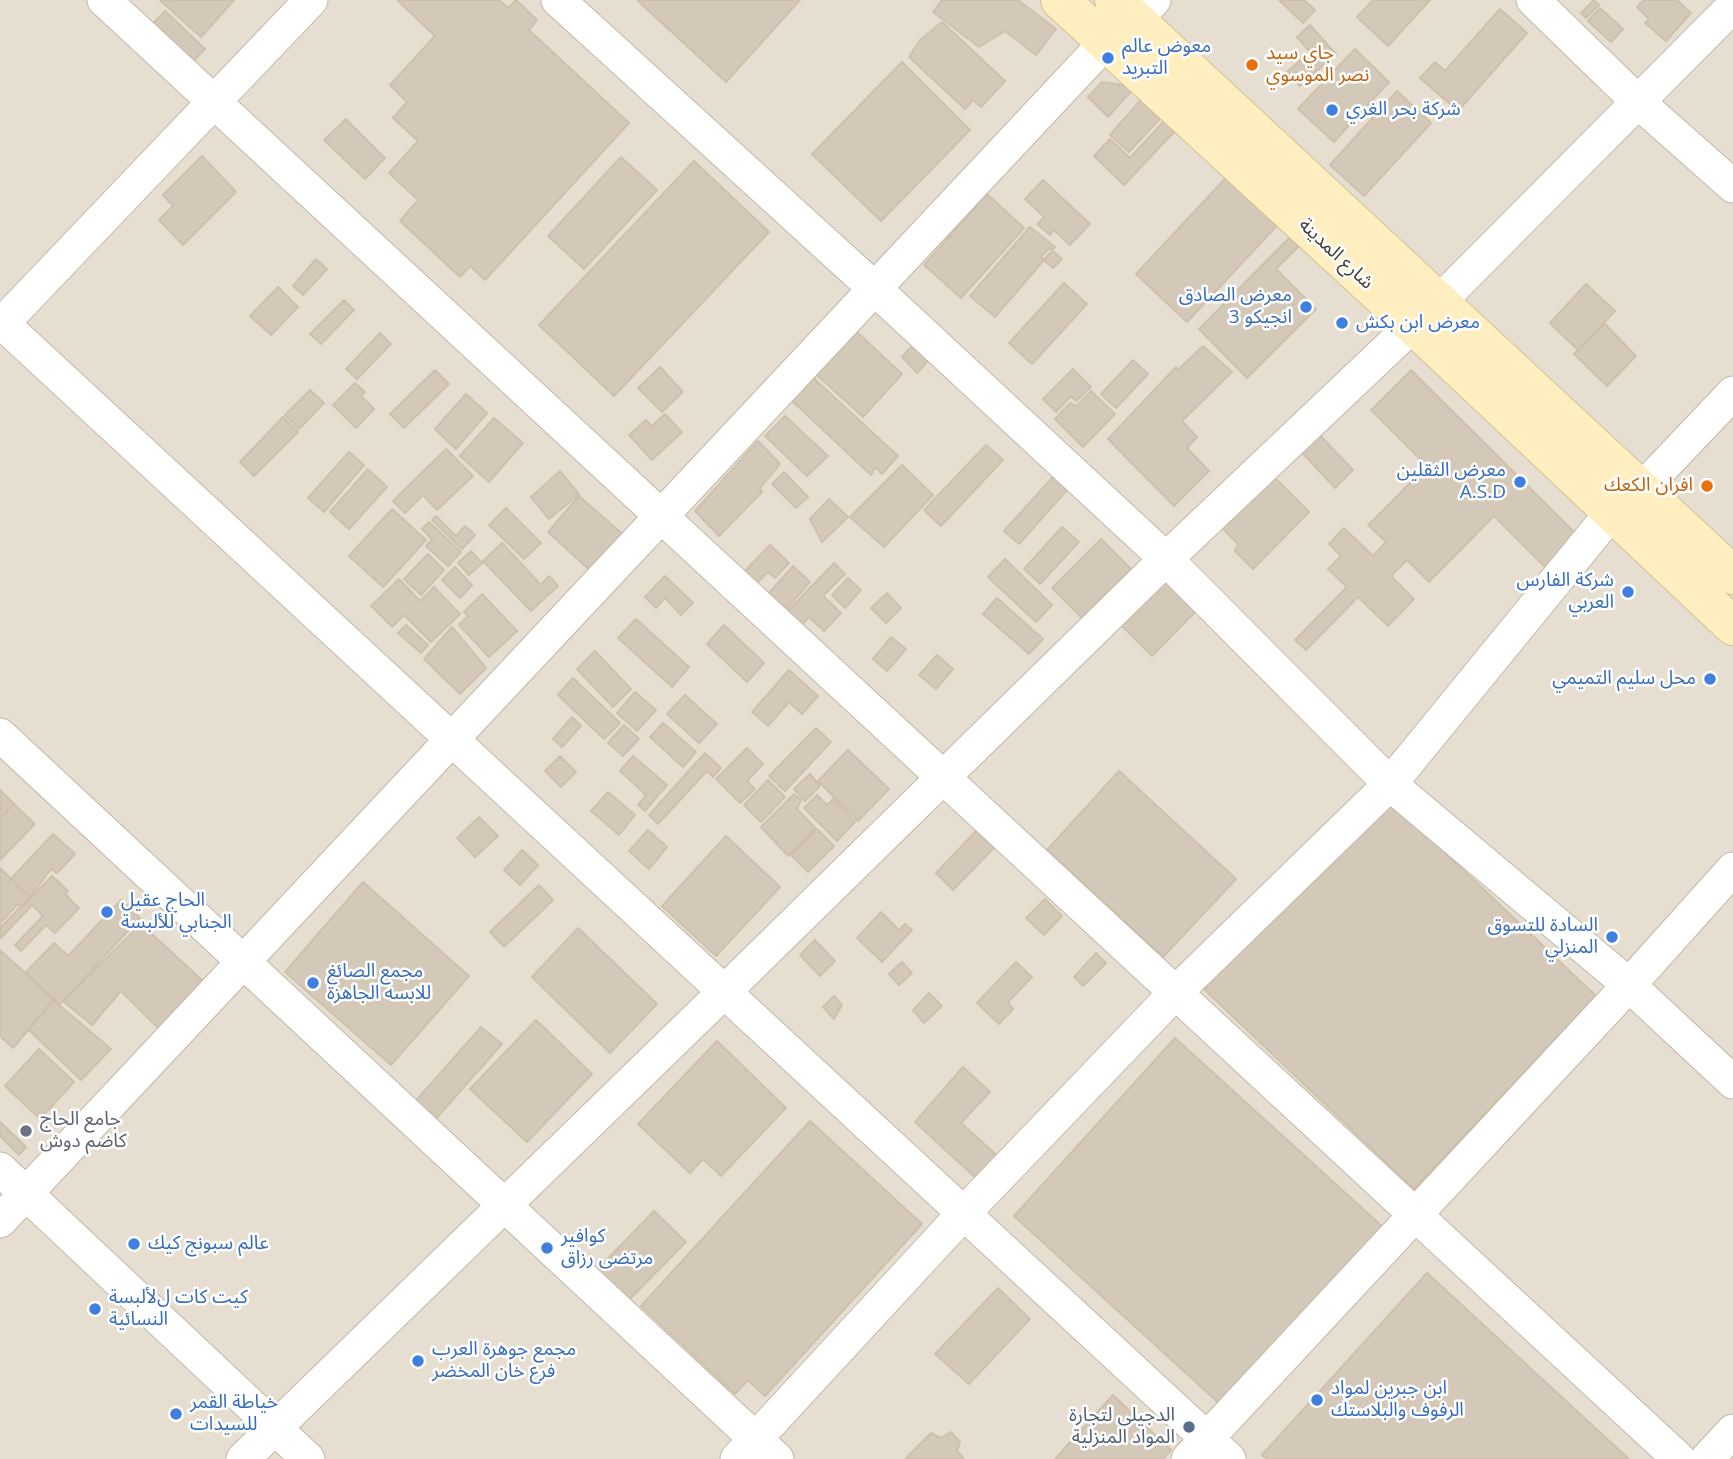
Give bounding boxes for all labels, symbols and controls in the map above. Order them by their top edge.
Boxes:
place label: معوض عالم التبريد [1122,36,1211,80]
place label: جاي سيد نصر الموسوي [1266,43,1369,87]
marker: معوض عالم التبريد [1100,50,1116,66]
marker: جاي سيد نصر الموسوي [1244,57,1260,73]
place label: ِشركة بحر الغري [1346,99,1461,121]
marker: ِشركة بحر الغري [1324,102,1340,118]
street label: شارع المدينة [1294,214,1378,294]
place label: معرض الصادق 3 انجيكو [1179,285,1292,329]
marker: معرض الصادق 3 انجيكو [1298,299,1314,315]
place label: معرض ابن بكش [1356,312,1480,334]
marker: معرض ابن بكش [1334,315,1350,331]
place label: معرض الثقلين A.S.D [1397,460,1506,504]
marker: معرض الثقلين A.S.D [1512,474,1528,490]
place label: افران الكعك [1604,475,1693,497]
marker: افران الكعك [1699,478,1715,494]
place label: شركة الفارس العربي [1517,570,1614,614]
marker: شركة الفارس العربي [1620,584,1636,600]
place label: محل سليم التميمي [1552,668,1696,690]
marker: محل سليم التميمي [1702,671,1718,687]
place label: الحاج عقيل الجنابي للألبسة [121,890,232,934]
marker: الحاج عقيل الجنابي للألبسة [99,904,115,920]
place label: السادة للتسوق المنزلي [1488,915,1598,959]
marker: السادة للتسوق المنزلي [1604,929,1620,945]
place label: مجمع الصائغ للابسه الجاهزة [327,961,431,1005]
marker: مجمع الصائغ للابسه الجاهزة [305,975,321,991]
place label: جامع الحاج كاضم دوش [40,1109,127,1153]
marker: جامع الحاج كاضم دوش [18,1123,34,1139]
place label: كوافير مرتضى رزاق [561,1226,653,1270]
place label: عالم سبونج كيك [148,1233,269,1255]
marker: عالم سبونج كيك [126,1236,142,1252]
marker: كوافير مرتضى رزاق [539,1240,555,1256]
place label: كيت كات لﻷلبسة النسائية [109,1287,248,1331]
marker: كيت كات لﻷلبسة النسائية [87,1301,103,1317]
place label: مجمع جوهرة العرب فرع خان المخضر [432,1339,576,1383]
marker: مجمع جوهرة العرب فرع خان المخضر [410,1353,426,1369]
place label: ابن جبرين لمواد الرفوف والبلاستك [1331,1378,1464,1422]
place label: خياطة القمر للسيدات [190,1392,278,1436]
marker: ابن جبرين لمواد الرفوف والبلاستك [1309,1392,1325,1408]
place label: الدجيلي لتجارة المواد المنزلية [1069,1405,1175,1449]
marker: خياطة القمر للسيدات [168,1406,184,1422]
marker: الدجيلي لتجارة المواد المنزلية [1181,1419,1197,1435]

